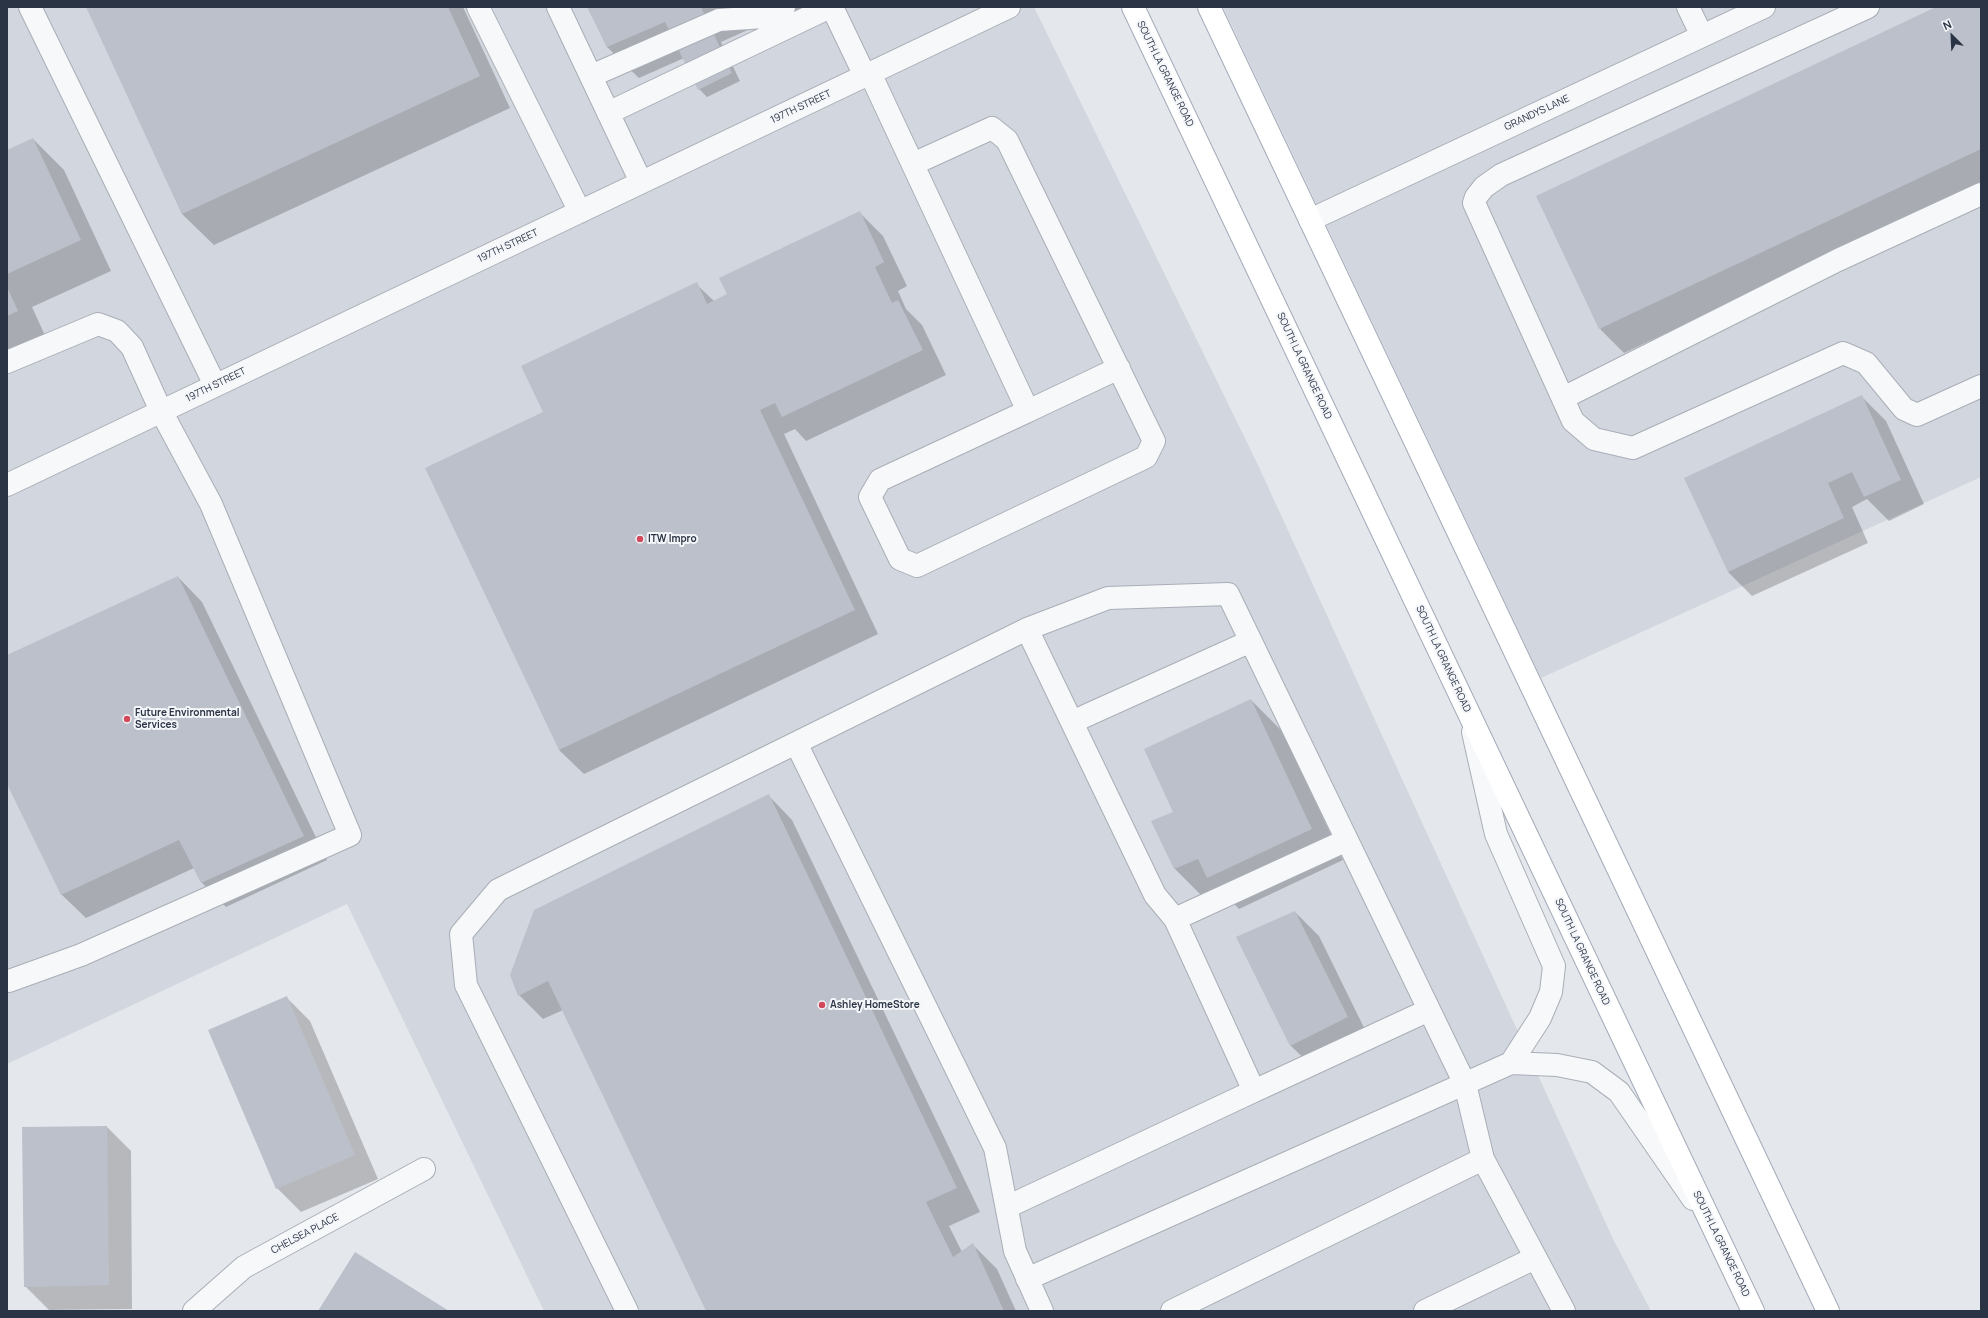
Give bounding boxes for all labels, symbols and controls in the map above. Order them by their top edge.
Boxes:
north arrow [1932,16,1972,56]
text: N [1940,16,1954,33]
street label: SOUTH LA GRANGE ROAD [1134,19,1196,129]
street label: 197TH STREET [769,88,833,126]
street label: GRANDYS LANE [1503,93,1571,133]
street label: 197TH STREET [476,227,540,265]
street label: SOUTH LA GRANGE ROAD [1274,311,1334,421]
street label: 197TH STREET [184,365,248,405]
place label: ITW Impro [648,533,697,545]
marker: ITW Impro [635,534,645,544]
street label: SOUTH LA GRANGE ROAD [1413,604,1473,714]
place label: Future Environmental Services [135,707,240,730]
marker: Future Environmental Services [122,714,132,724]
street label: SOUTH LA GRANGE ROAD [1552,897,1612,1007]
place label: Ashley HomeStore [830,999,920,1011]
marker: Ashley HomeStore [817,1000,827,1010]
street label: SOUTH LA GRANGE ROAD [1690,1189,1752,1299]
street label: CHELSEA PLACE [269,1211,341,1257]

